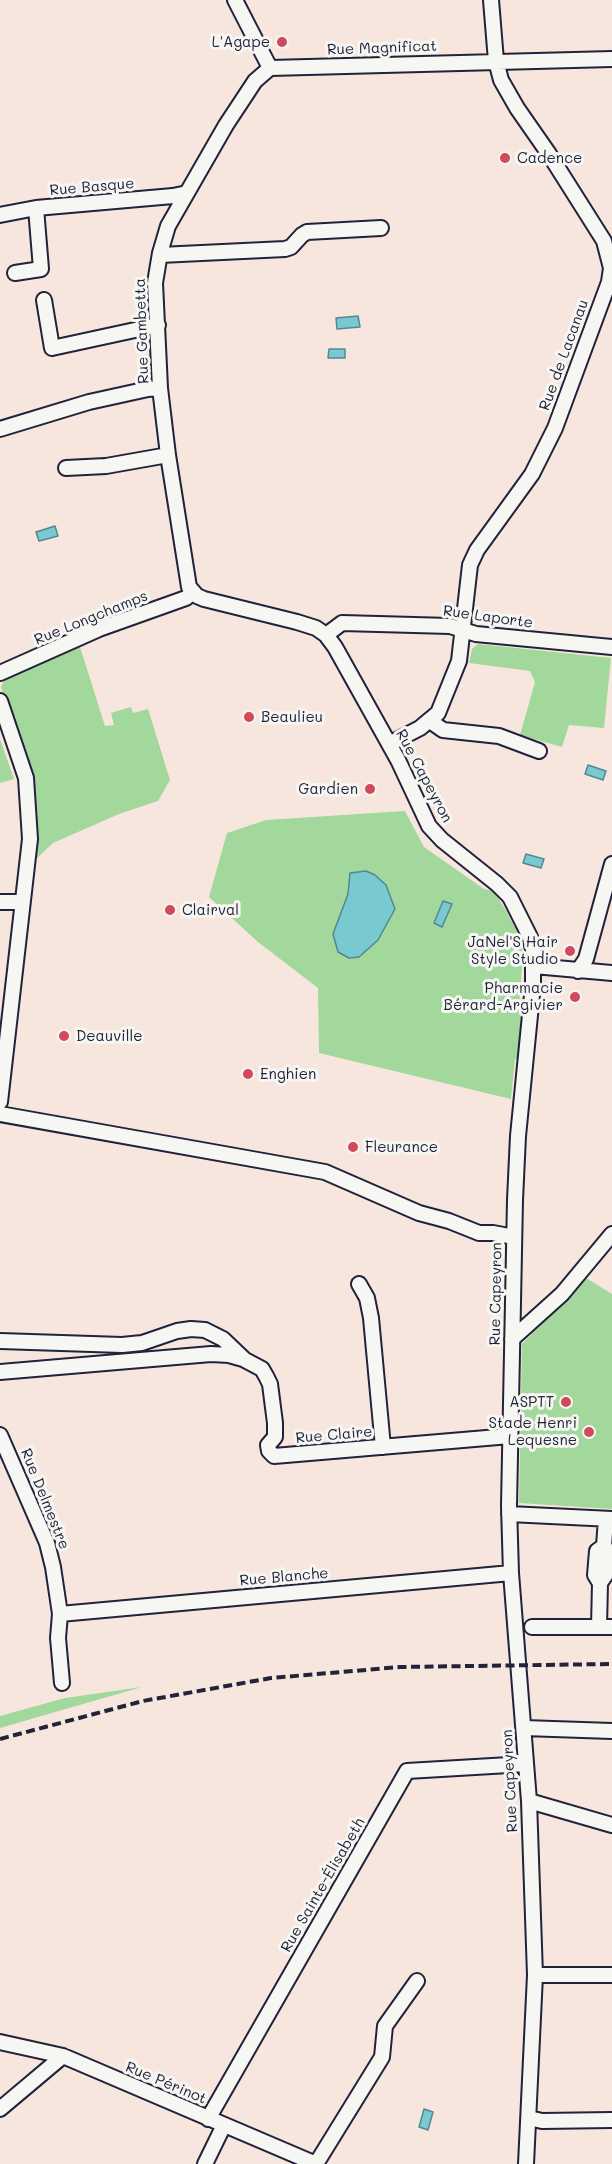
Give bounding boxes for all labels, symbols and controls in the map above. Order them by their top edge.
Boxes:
place label: L'Agape [212,33,270,51]
marker: L'Agape [275,35,289,49]
street label: Rue Magnificat [327,37,437,59]
place label: Cadence [517,149,582,167]
marker: Cadence [498,151,512,165]
street label: Rue Basque [49,174,135,200]
street label: Rue Gambetta [131,278,153,384]
street label: Rue de Lacanau [536,297,592,413]
street label: Rue Longchamps [32,587,150,649]
street label: Rue Laporte [442,602,534,632]
place label: Beaulieu [261,708,323,726]
marker: Beaulieu [242,710,256,724]
street label: Rue Capeyron [392,726,456,826]
place label: Gardien [298,780,358,798]
marker: Gardien [363,782,377,796]
place label: Clairval [182,901,239,919]
marker: Clairval [163,903,177,917]
place label: JaNel'S Hair Style Studio [468,933,558,968]
marker: JaNel'S Hair Style Studio [563,944,577,958]
place label: Pharmacie Bérard-Argivier [444,979,563,1014]
marker: Pharmacie Bérard-Argivier [568,990,582,1004]
place label: Deauville [76,1027,142,1045]
marker: Deauville [57,1029,71,1043]
place label: Enghien [260,1065,316,1083]
marker: Enghien [241,1067,255,1081]
place label: Fleurance [365,1138,438,1156]
marker: Fleurance [346,1140,360,1154]
street label: Rue Capeyron [486,1242,506,1346]
place label: ASPTT [509,1393,554,1411]
marker: ASPTT [559,1395,573,1409]
place label: Stade Henri Lequesne [489,1414,577,1449]
street label: Rue Claire [295,1423,373,1447]
marker: Stade Henri Lequesne [582,1425,596,1439]
street label: Rue Delmestre [17,1446,73,1552]
street label: Rue Blanche [239,1564,329,1590]
street label: Rue Capeyron [498,1729,522,1833]
street label: Rue Sainte-Élisabeth [277,1815,369,1955]
street label: Rue Périnot [123,2058,209,2108]

